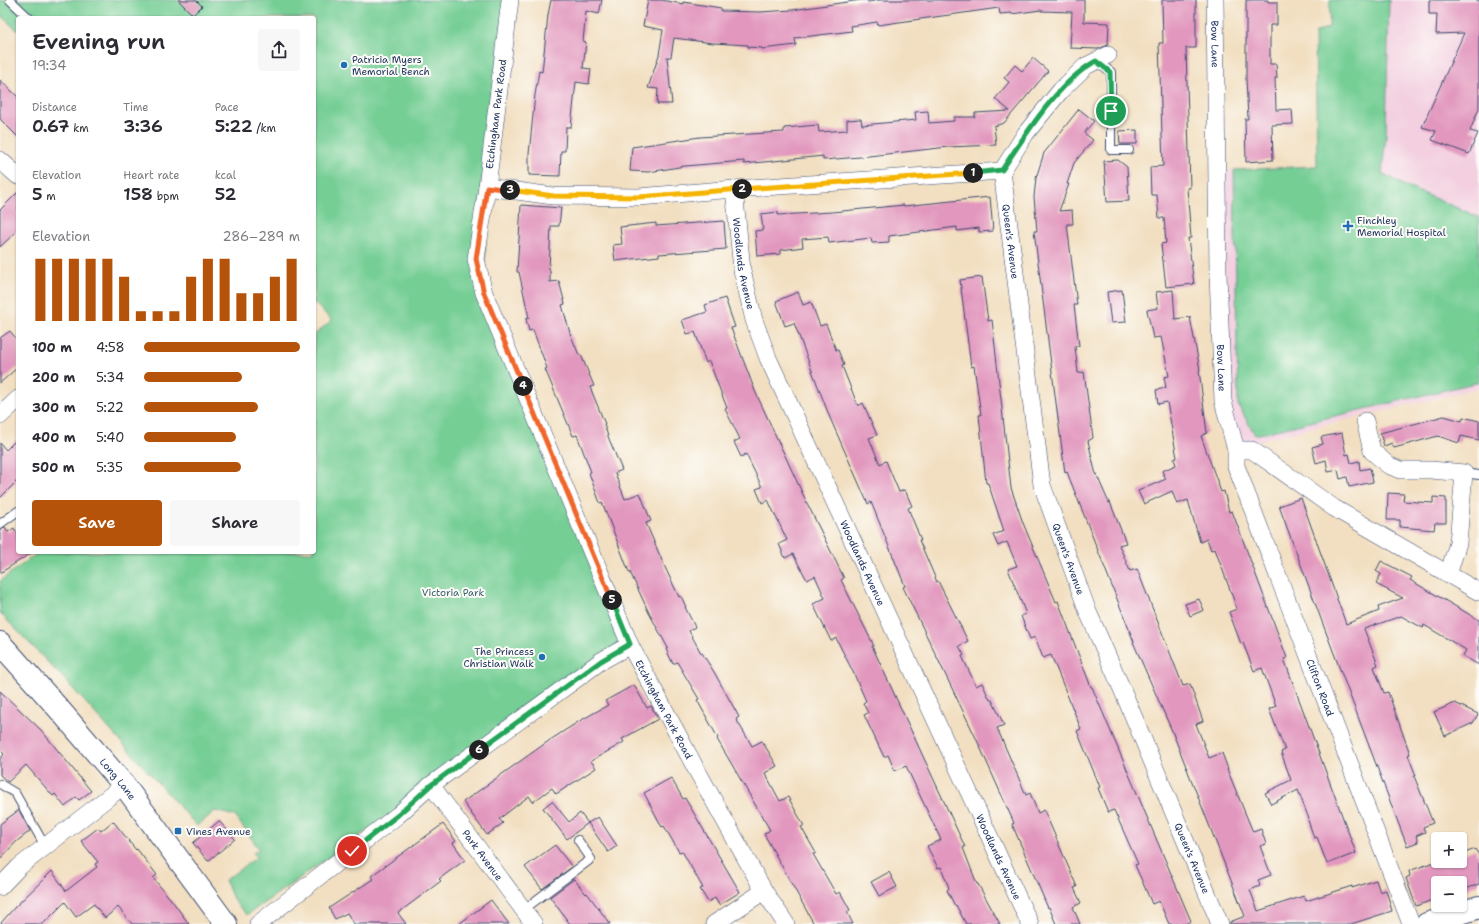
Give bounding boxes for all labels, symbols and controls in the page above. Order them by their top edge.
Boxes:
street label: Bow Lane [1209,20,1222,68]
text: Evening run [32,27,165,56]
button: share [258,29,300,71]
place label: Patricia Myers Memorial Bench [352,53,430,78]
text: 19:34 [32,57,66,74]
street label: Etchingham Park Road [483,58,509,170]
marker: Patricia Myers Memorial Bench [339,60,349,70]
pin [1094,94,1128,128]
text: Distance [32,100,77,115]
text: Time [123,100,149,115]
text: Pace [215,100,239,115]
icon: arrive [1100,100,1122,122]
text: 0.67 [32,115,69,137]
text: 3:36 [123,115,163,137]
text: 5:22 [215,115,253,137]
text: km [69,121,89,136]
text: /km [253,121,276,136]
pin: 1 [963,163,983,183]
text: 1 [970,165,976,180]
text: Elevation [32,168,81,183]
text: Heart rate [123,168,179,183]
text: kcal [215,168,236,183]
pin: 2 [732,179,752,199]
pin: 3 [500,180,520,200]
text: 2 [738,181,746,196]
text: 3 [506,182,514,197]
text: 5 [32,183,43,205]
text: 158 [123,183,153,205]
text: 52 [215,183,236,205]
text: m [43,189,56,204]
text: bpm [153,189,179,204]
street label: Queen's Avenue [1000,203,1022,280]
place label: Finchley Memorial Hospital [1357,214,1446,239]
street label: Woodlands Avenue [730,217,758,311]
marker: Finchley Memorial Hospital [1342,220,1354,232]
text: Elevation [32,228,90,245]
text: 286–289 m [222,228,300,245]
text: 100 m [32,339,72,356]
text: 4:58 [96,339,125,356]
street label: Bow Lane [1214,344,1229,392]
text: 200 m [32,369,75,386]
text: 5:34 [96,369,124,386]
pin: 4 [513,376,533,396]
text: 4 [519,378,527,393]
text: 300 m [32,399,76,416]
text: 5:22 [96,399,124,416]
text: 400 m [32,429,76,446]
text: 5:40 [96,429,124,446]
text: 500 m [32,459,75,476]
text: 5:35 [96,459,123,476]
button: Save [32,500,162,546]
button: Share [170,500,300,546]
street label: Woodlands Avenue [837,518,888,608]
street label: Queen's Avenue [1050,521,1088,597]
park label: Victoria Park [422,586,484,599]
pin: 5 [602,590,622,610]
text: 5 [609,592,615,607]
place label: The Princess Christian Walk [463,645,534,670]
marker: The Princess Christian Walk [537,652,547,662]
street label: Etchingham Park Road [633,657,696,762]
street label: Clifton Road [1304,657,1338,718]
pin: 6 [469,740,489,760]
text: 6 [475,742,483,757]
street label: Long Lane [97,755,139,802]
street label: Woodlands Avenue [973,812,1024,902]
street label: Queen's Avenue [1172,821,1213,896]
place label: Vines Avenue [186,825,251,838]
marker: Vines Avenue [173,826,183,836]
street label: Park Avenue [460,827,506,883]
map controls [1431,832,1467,912]
button: + [1431,832,1467,868]
pin [335,834,369,868]
icon: check [341,840,363,862]
button: − [1431,876,1467,912]

